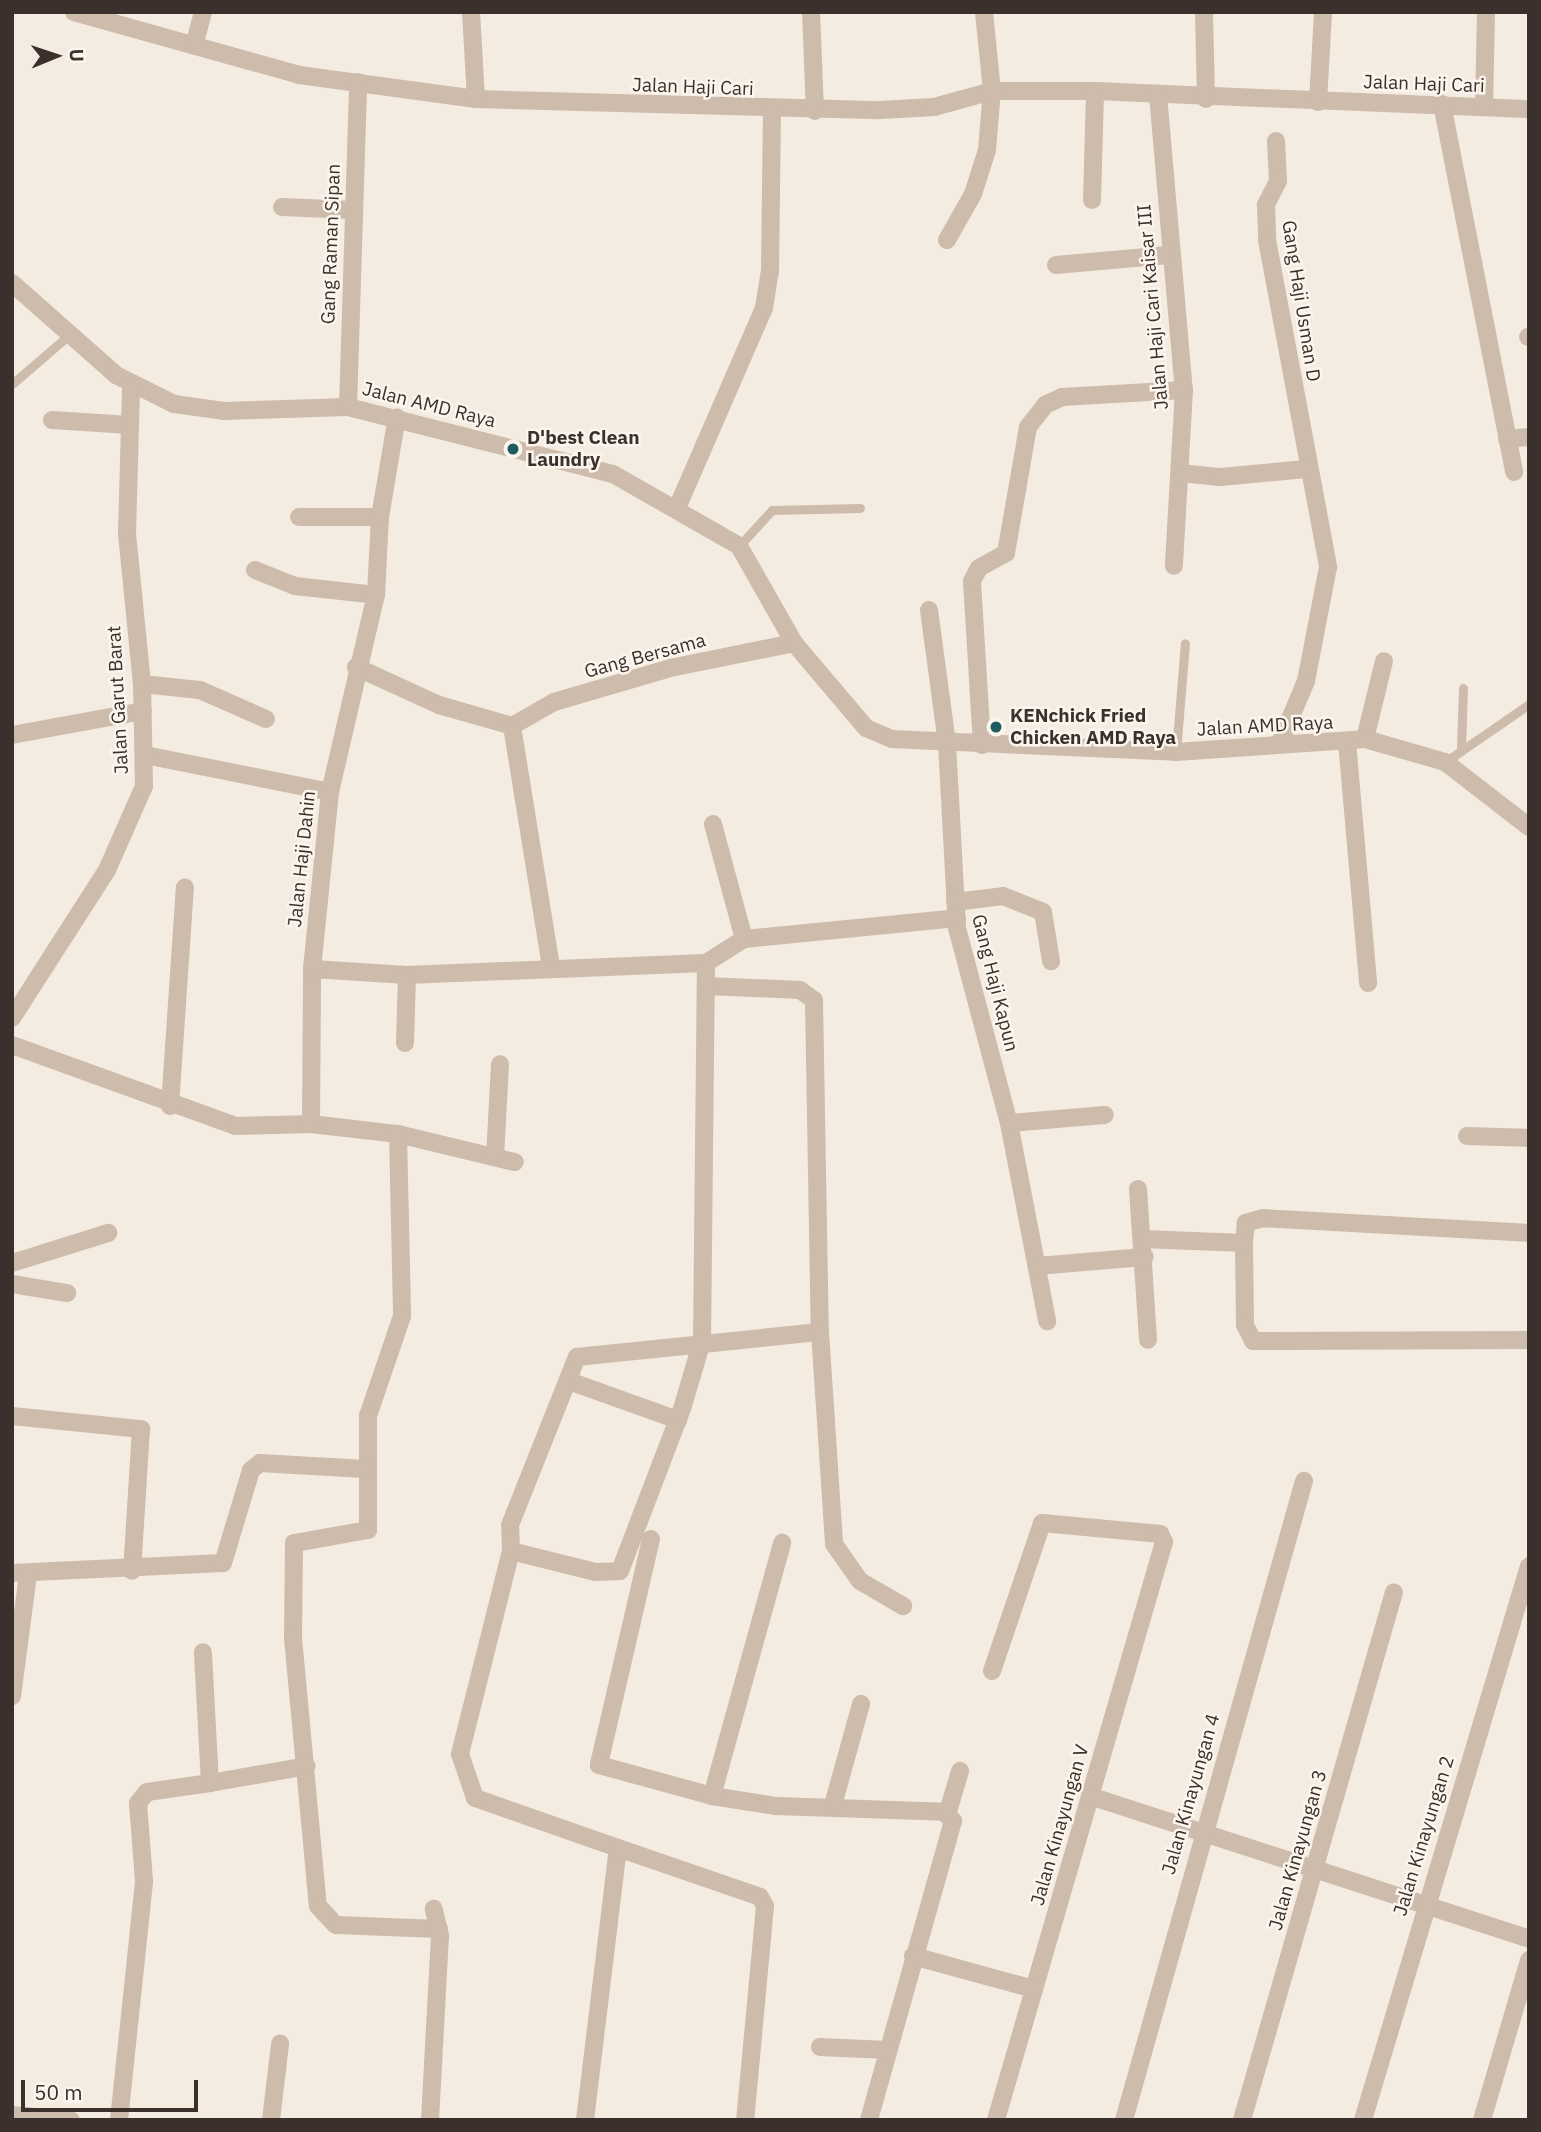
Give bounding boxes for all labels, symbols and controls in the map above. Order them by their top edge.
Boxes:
north arrow [21,21,91,91]
text: U [65,48,89,62]
street label: Jalan Haji Cari [1363,70,1485,98]
street label: Jalan Haji Cari [632,73,754,101]
street label: Gang Raman Sipan [317,163,345,325]
street label: Jalan Haji Cari Kaisar III [1133,203,1173,411]
street label: Gang Haji Usman D [1277,219,1325,383]
street label: Jalan AMD Raya [360,377,498,433]
place label: D'best Clean Laundry [527,427,639,471]
marker: D'best Clean Laundry [505,441,521,457]
street label: Jalan Garut Barat [103,625,133,775]
street label: Gang Bersama [582,629,708,683]
place label: KENchick Fried Chicken AMD Raya [1010,705,1176,749]
street label: Jalan AMD Raya [1196,711,1334,741]
marker: KENchick Fried Chicken AMD Raya [988,719,1004,735]
street label: Jalan Haji Dahin [283,790,321,928]
street label: Gang Haji Kapun [967,912,1023,1054]
street label: Jalan Kinayungan 4 [1157,1711,1225,1877]
street label: Jalan Kinayungan V [1026,1742,1094,1908]
street label: Jalan Kinayungan 2 [1389,1753,1459,1919]
street label: Jalan Kinayungan 3 [1264,1767,1332,1933]
scale bar [24,2066,201,2110]
text: 50 m [34,2078,83,2106]

